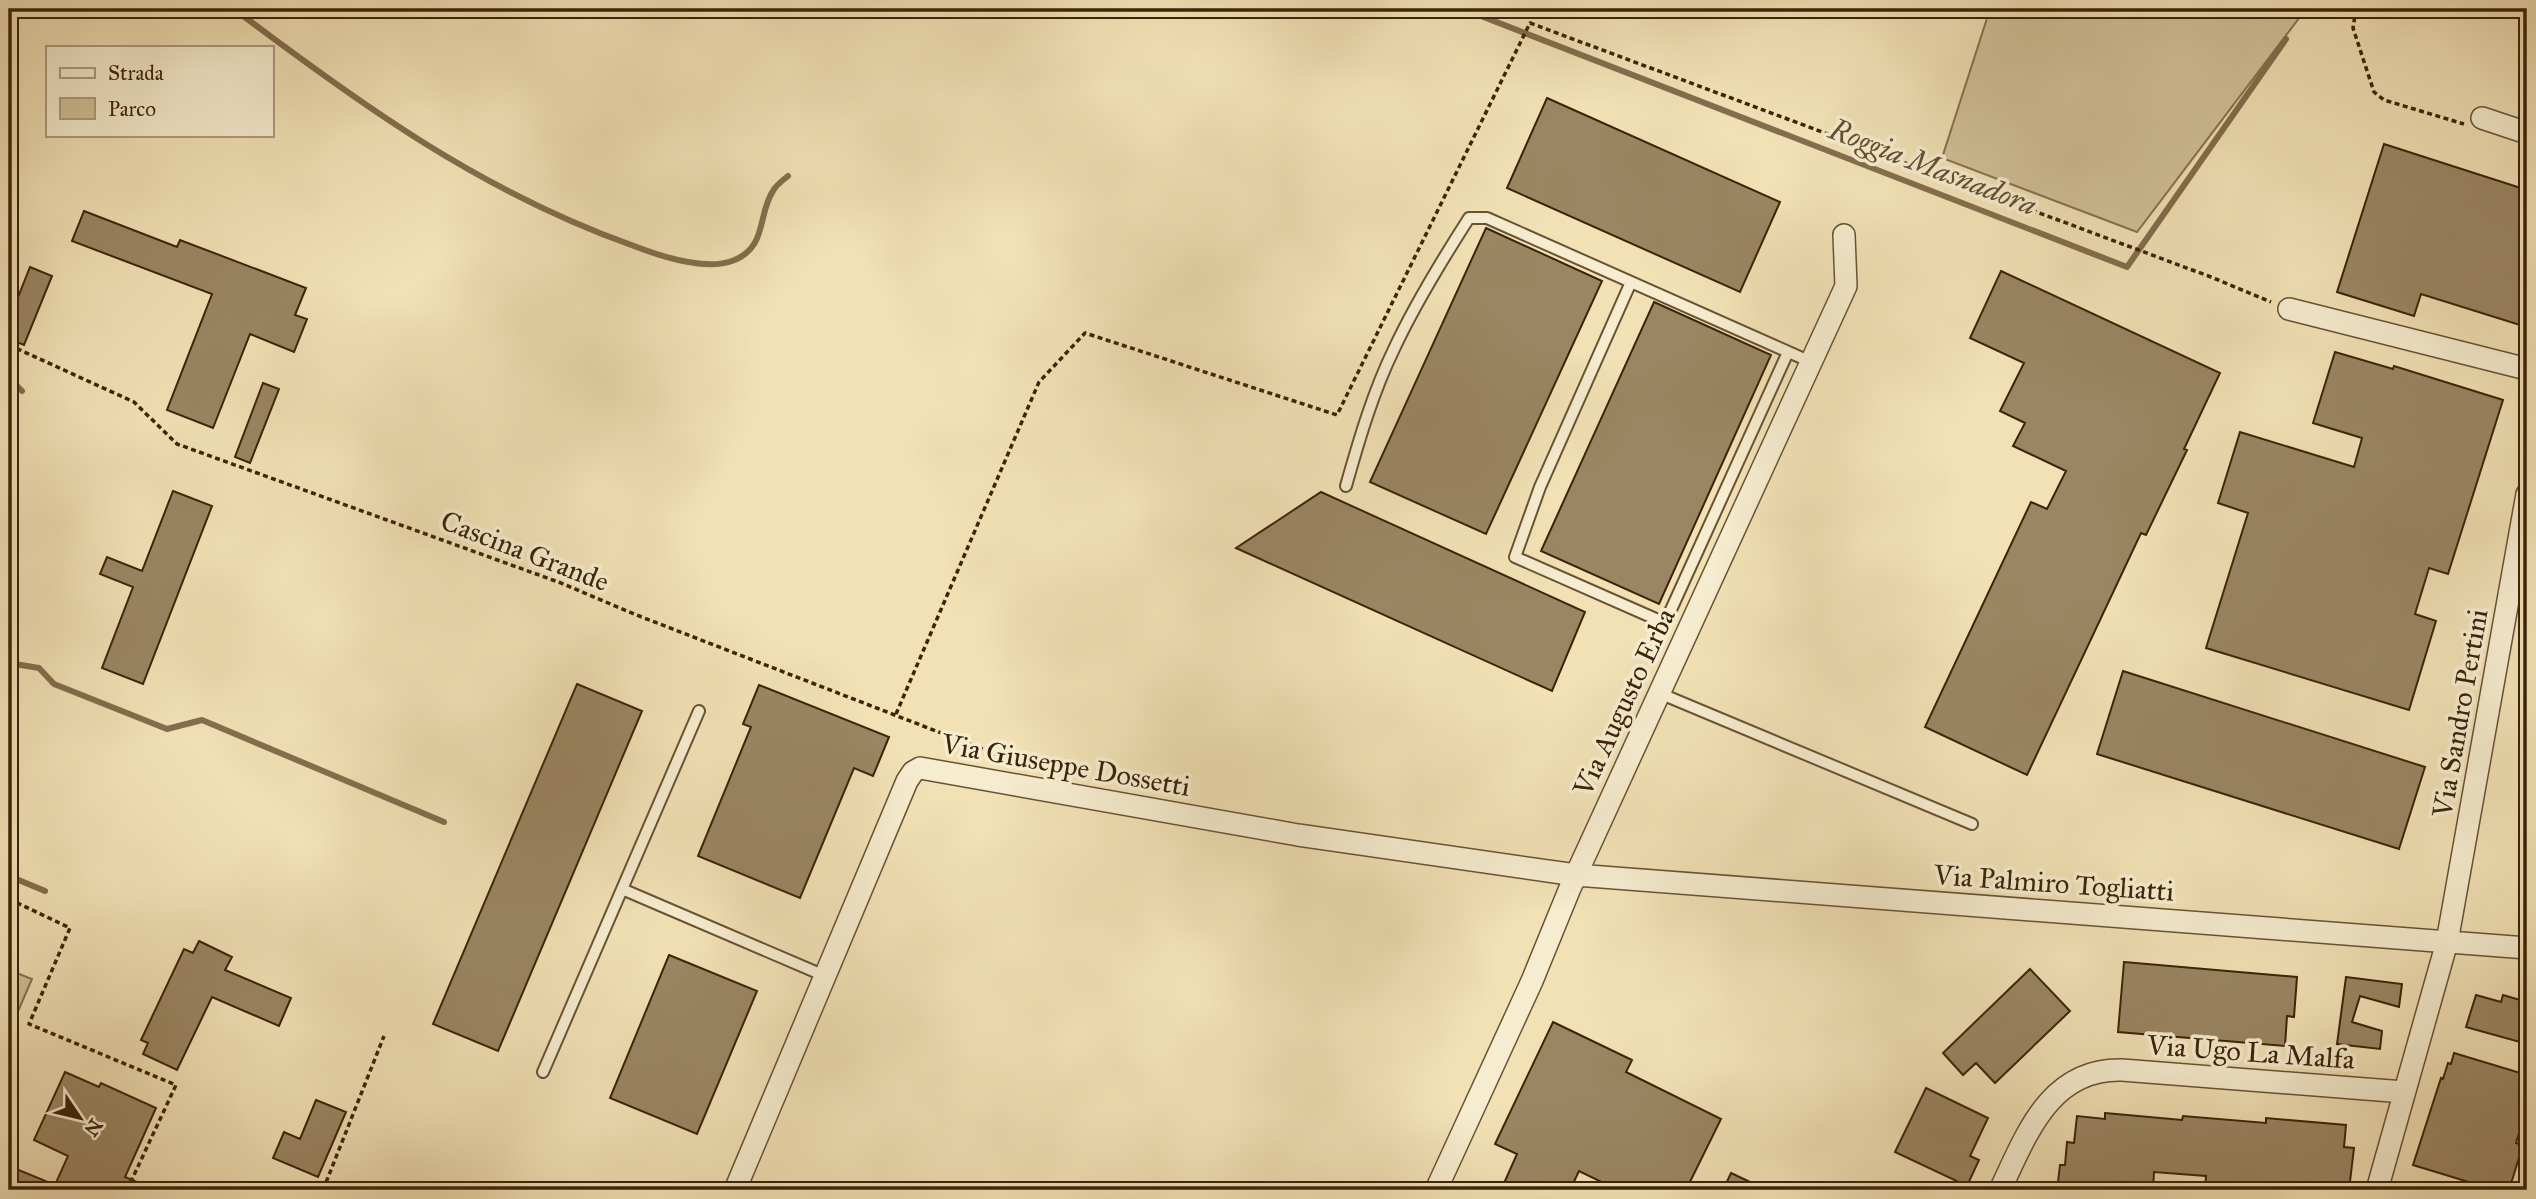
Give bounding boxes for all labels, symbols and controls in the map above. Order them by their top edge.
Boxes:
legend [46,46,273,136]
text: Strada [108,60,164,86]
text: Parco [108,96,156,122]
water label: Roggia Masnadora [1823,111,2042,223]
street label: Cascina Grande [436,503,614,599]
street label: Via Augusto Erba [1565,602,1683,802]
street label: Via Sandro Pertini [2424,606,2496,821]
street label: Via Giuseppe Dossetti [938,726,1193,804]
street label: Via Palmiro Togliatti [1932,857,2176,909]
street label: Via Ugo La Malfa [2145,1027,2356,1077]
north arrow [46,1084,116,1154]
text: N [79,1114,108,1141]

